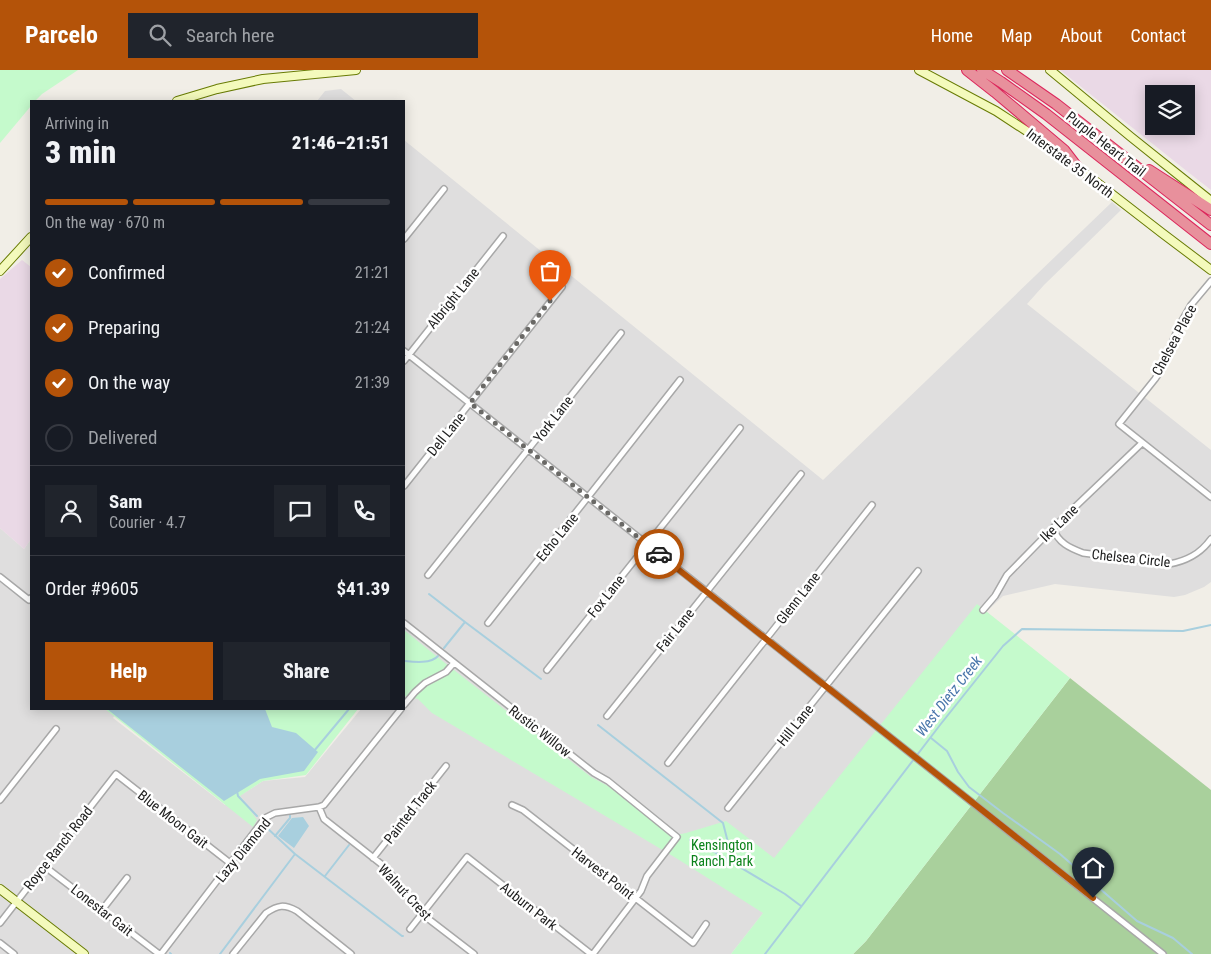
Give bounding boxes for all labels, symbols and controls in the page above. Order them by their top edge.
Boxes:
search box [128,13,478,58]
text: Parcelo [25,21,98,49]
icon: search [146,21,174,49]
text: Search here [186,24,274,47]
text: Home [931,25,973,46]
text: Map [1001,25,1032,46]
text: About [1060,25,1102,46]
text: Contact [1130,25,1186,46]
map controls [1145,85,1195,135]
button: layers [1145,85,1195,135]
street label: Purple Heart Trail [1063,108,1149,180]
text: Arriving in [45,114,109,133]
street label: Interstate 35 North [1023,125,1117,201]
text: 21:46–21:51 [292,131,390,154]
text: 3 min [45,133,116,171]
text: On the way · 670 m [45,213,165,232]
pin [529,250,571,301]
icon: bag [536,257,564,285]
icon: check [45,259,73,287]
text: Confirmed [88,261,165,284]
text: 21:21 [355,263,390,282]
street label: Albright Lane [424,264,483,332]
street label: Chelsea Place [1149,301,1200,378]
icon: check [45,314,73,342]
text: Preparing [88,316,160,339]
text: 21:24 [355,318,390,337]
icon: check [45,369,73,397]
text: On the way [88,371,170,394]
text: 21:39 [355,373,390,392]
street label: York Lane [530,392,576,445]
street label: Dell Lane [424,409,469,459]
text: Delivered [88,426,157,449]
button: person [45,485,97,537]
button: chat [274,485,326,537]
button: phone [338,485,390,537]
text: Sam [109,490,142,513]
street label: Ike Lane [1037,501,1081,545]
street label: Echo Lane [533,509,581,564]
text: Courier · 4.7 [109,513,186,532]
courier [634,529,684,579]
icon: car [645,540,673,568]
street label: Chelsea Circle [1091,546,1171,570]
street label: Glenn Lane [773,568,824,627]
street label: Fox Lane [584,571,628,620]
text: Order #9605 [45,577,138,600]
text: $41.39 [336,577,390,600]
street label: Fair Lane [653,605,697,655]
button: Help [45,642,213,700]
button: Share [223,642,390,700]
water label: West Dietz Creek [912,652,986,740]
street label: Hill Lane [774,701,817,749]
street label: Rustic Willow [506,702,574,760]
street label: Painted Track [381,777,440,847]
street label: Blue Moon Gait [135,787,211,851]
street label: Royce Ranch Road [20,803,96,893]
street label: Lazy Diamond [212,815,274,885]
park label: Kensington Ranch Park [691,837,754,869]
street label: Harvest Point [569,844,637,902]
pin [1072,847,1114,898]
icon: home [1079,854,1107,882]
street label: Walnut Crest [375,861,435,923]
street label: Auburn Park [497,879,561,934]
street label: Lonestar Gait [68,881,136,939]

